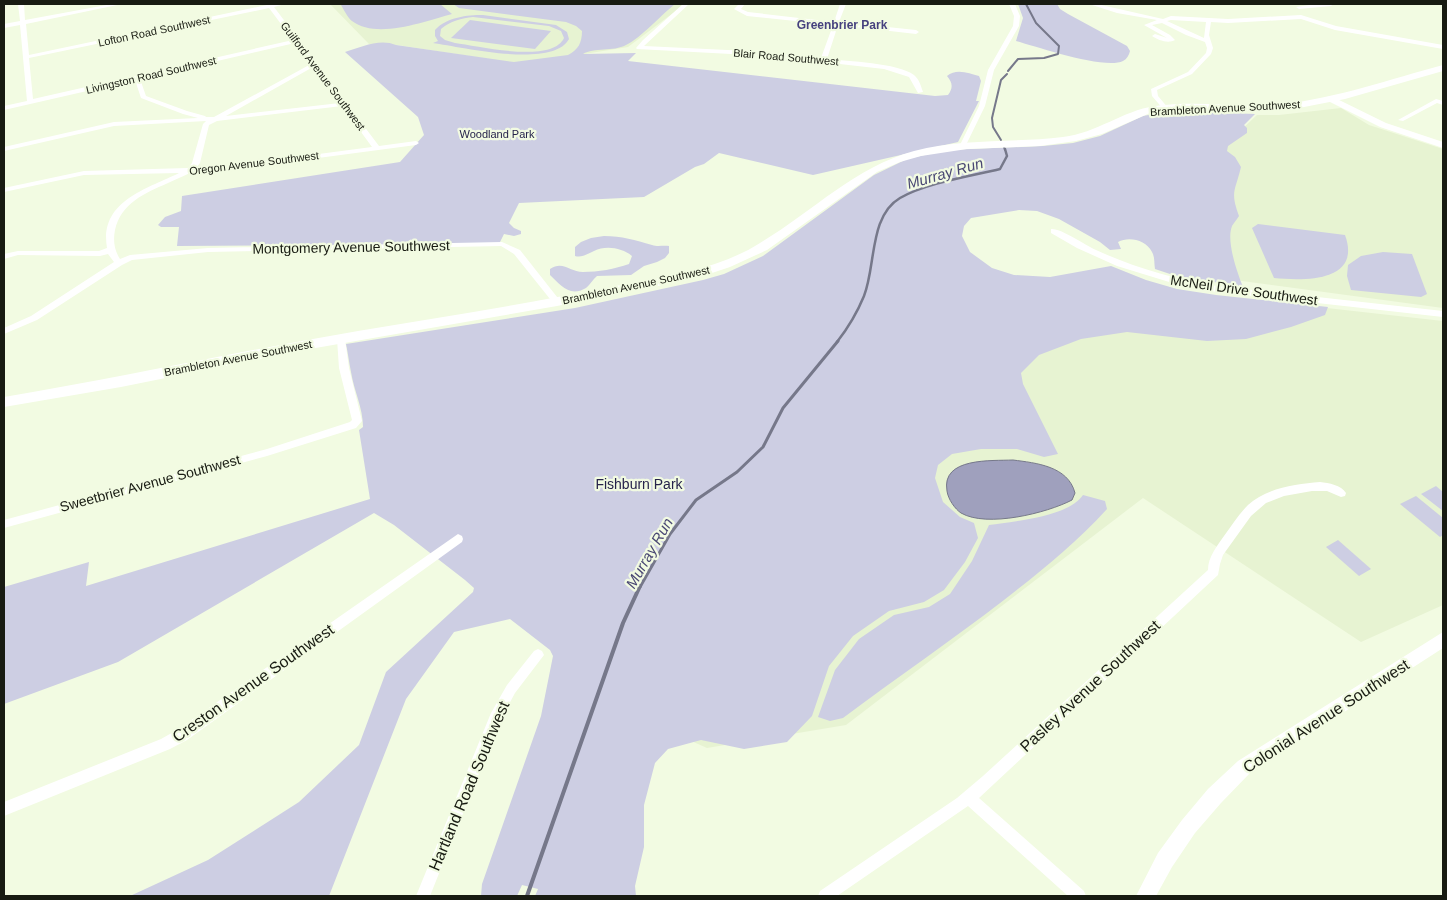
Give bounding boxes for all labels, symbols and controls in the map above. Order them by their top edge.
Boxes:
street label: Lofton Road Southwest [97,13,211,49]
district label: Greenbrier Park [797,18,888,32]
street label: Guilford Avenue Southwest [278,19,368,133]
street label: Blair Road Southwest [733,46,839,68]
street label: Livingston Road Southwest [85,54,217,96]
street label: Brambleton Avenue Southwest [1150,98,1300,118]
park label: Woodland Park [459,128,535,140]
street label: Oregon Avenue Southwest [188,149,320,177]
water label: Murray Run [905,154,985,192]
street label: Montgomery Avenue Southwest [252,237,450,257]
street label: Brambleton Avenue Southwest [561,264,711,306]
street label: McNeil Drive Southwest [1169,272,1319,308]
street label: Brambleton Avenue Southwest [163,338,313,378]
street label: Sweetbrier Avenue Southwest [58,451,242,515]
park label: Fishburn Park [595,476,684,492]
water label: Murray Run [622,515,676,591]
street label: Pasley Avenue Southwest [1017,616,1164,755]
street label: Creston Avenue Southwest [169,620,337,745]
street label: Colonial Avenue Southwest [1240,656,1413,776]
street label: Hartland Road Southwest [426,698,513,873]

